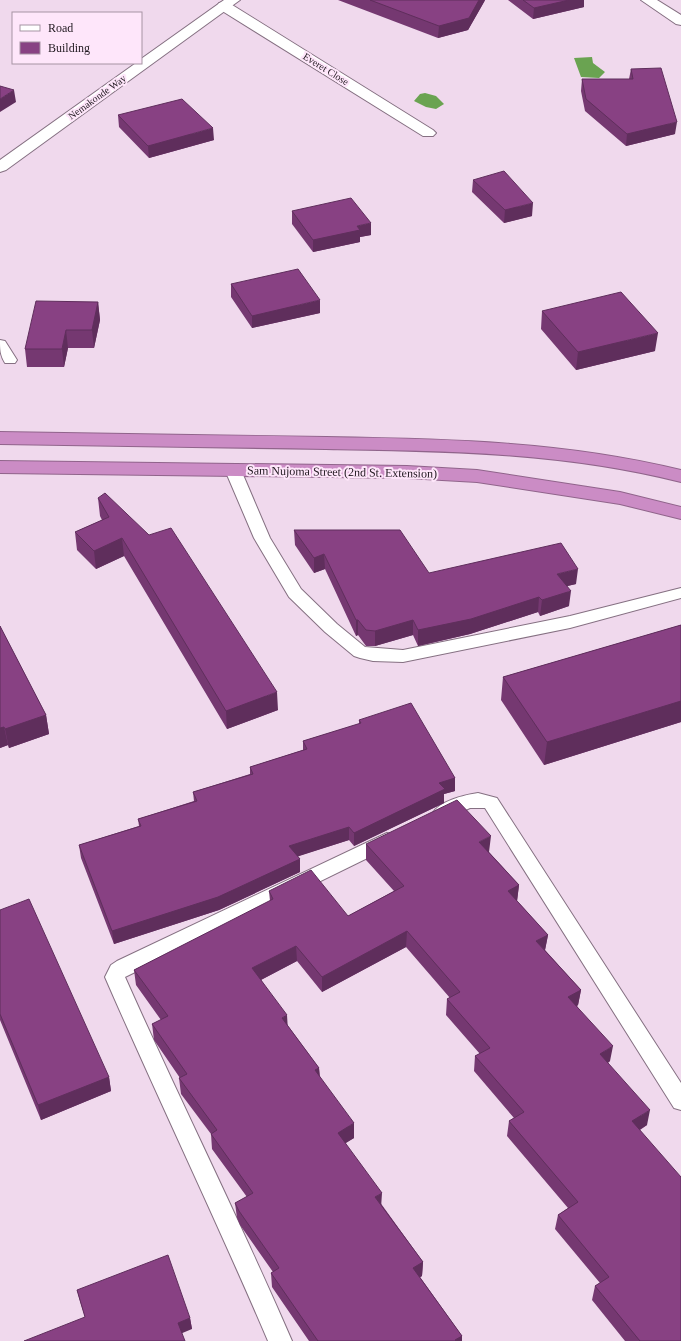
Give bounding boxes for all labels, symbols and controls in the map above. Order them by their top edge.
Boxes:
legend [12,12,142,64]
text: Road [48,21,73,35]
text: Building [48,41,90,55]
street label: Everet Close [301,51,351,88]
street label: Nemakonde Way [66,72,128,122]
street label: Sam Nujoma Street (2nd St. Extension) [247,463,437,481]

